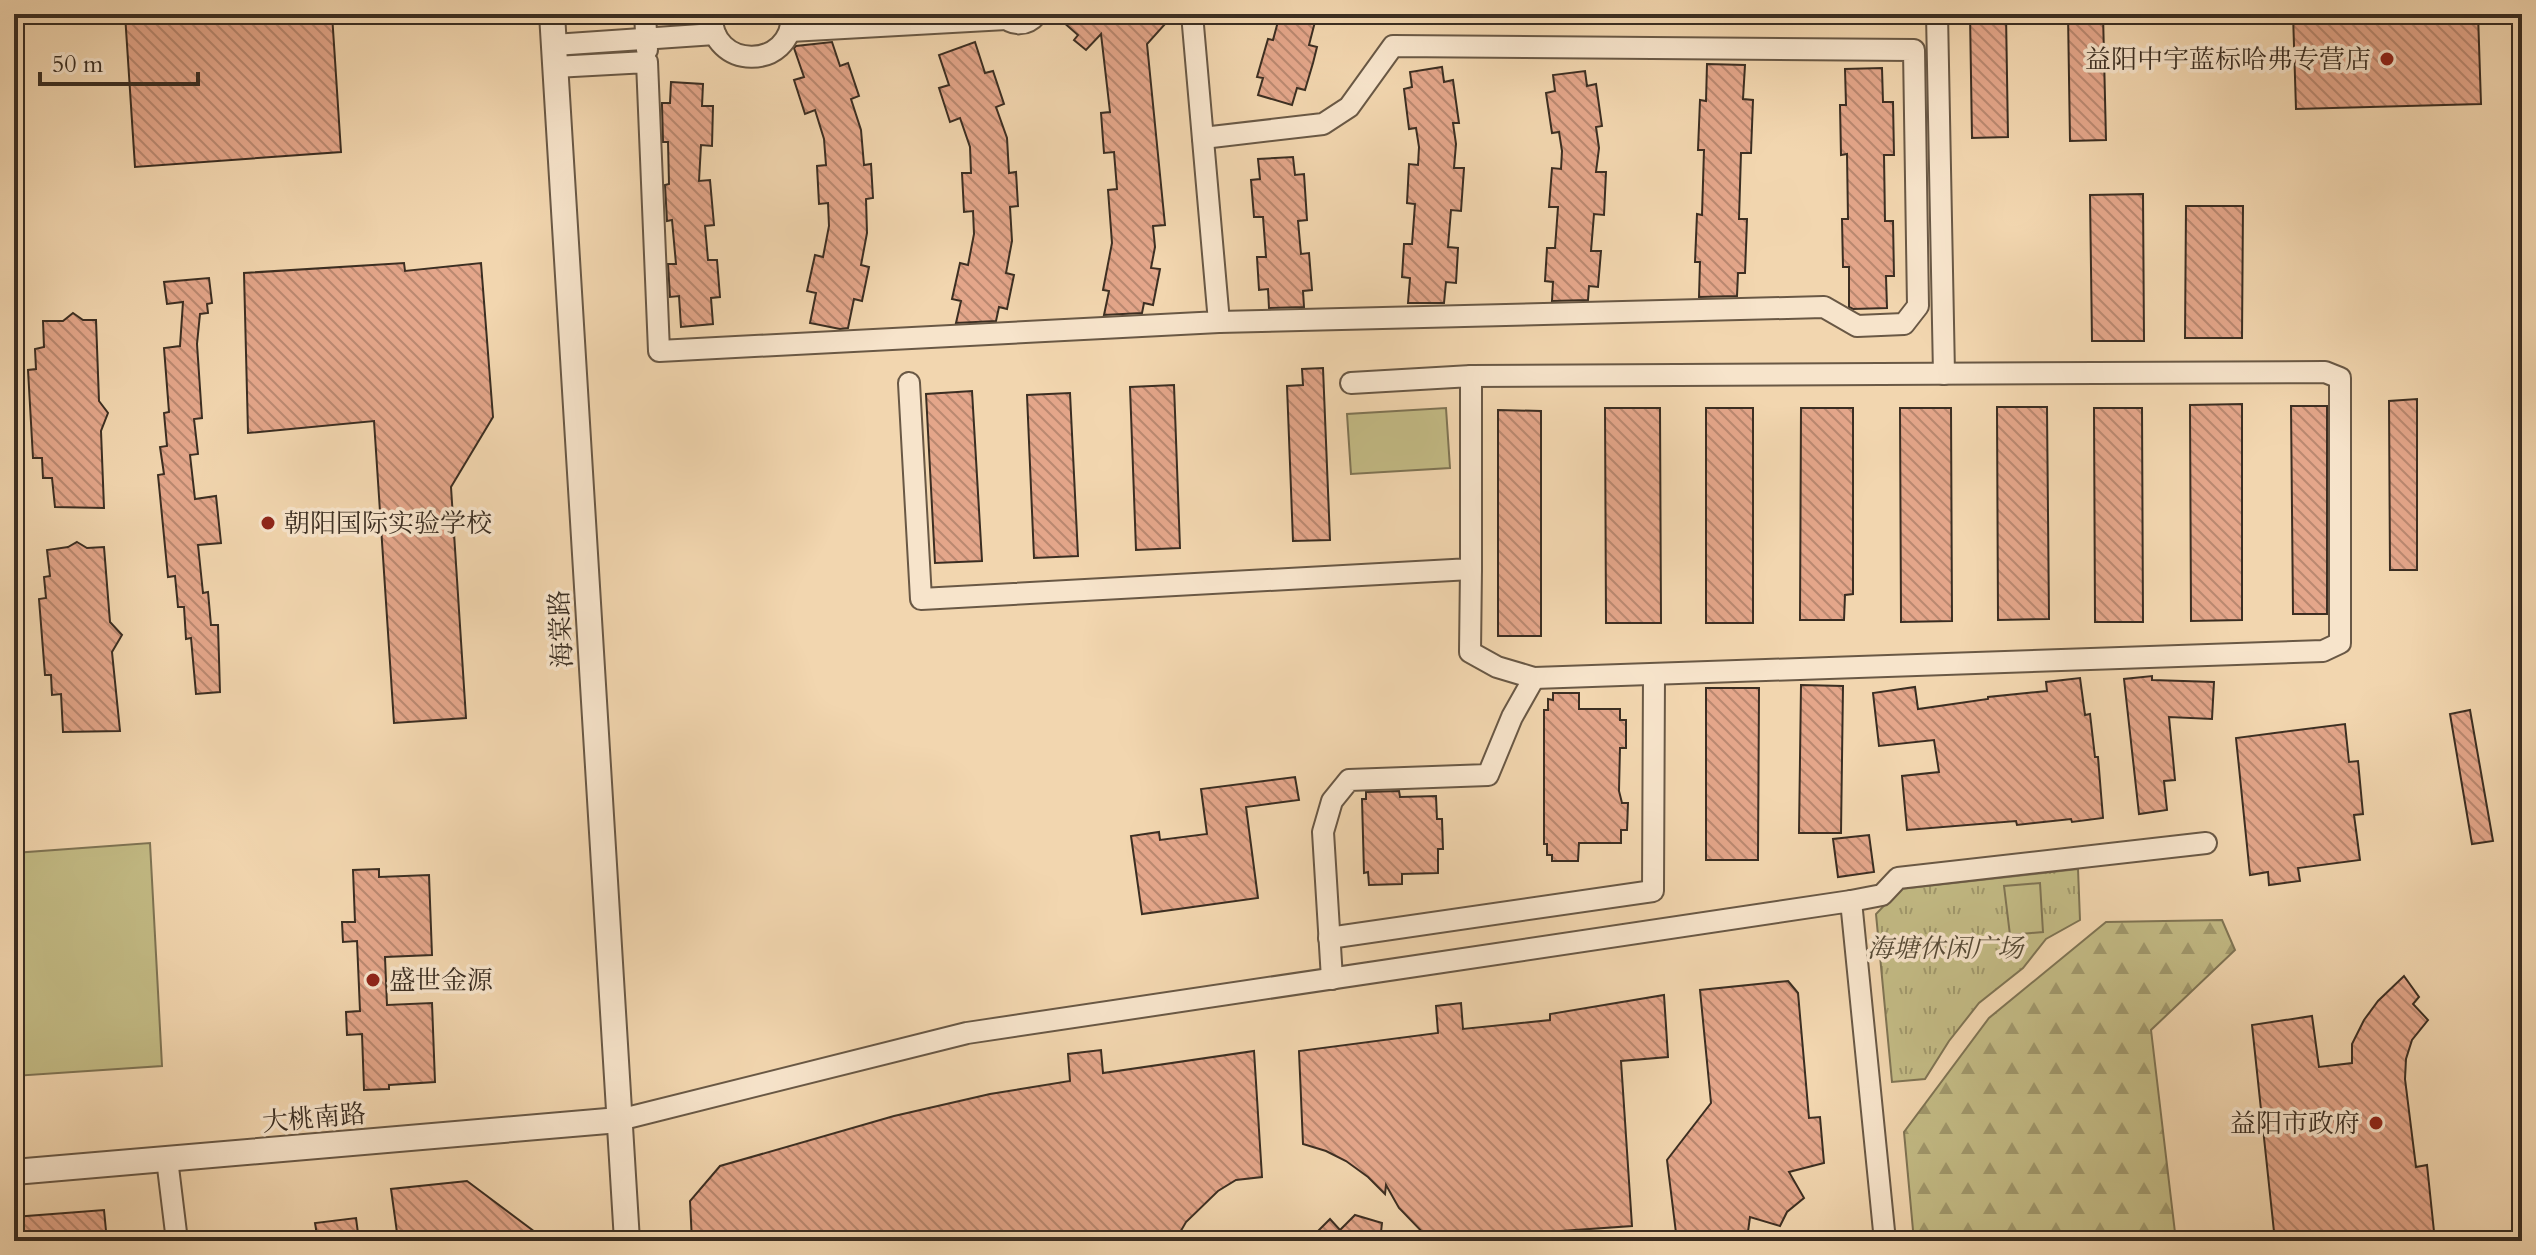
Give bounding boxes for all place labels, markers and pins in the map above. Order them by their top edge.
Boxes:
place label: 益阳中宇蓝标哈弗专营店 [2085,42,2371,77]
marker: 益阳中宇蓝标哈弗专营店 [2378,50,2396,68]
place label: 朝阳国际实验学校 [284,506,492,541]
marker: 朝阳国际实验学校 [259,514,277,532]
place label: 盛世金源 [389,963,493,998]
marker: 盛世金源 [364,971,382,989]
place label: 益阳市政府 [2230,1106,2360,1141]
marker: 益阳市政府 [2367,1114,2385,1132]

